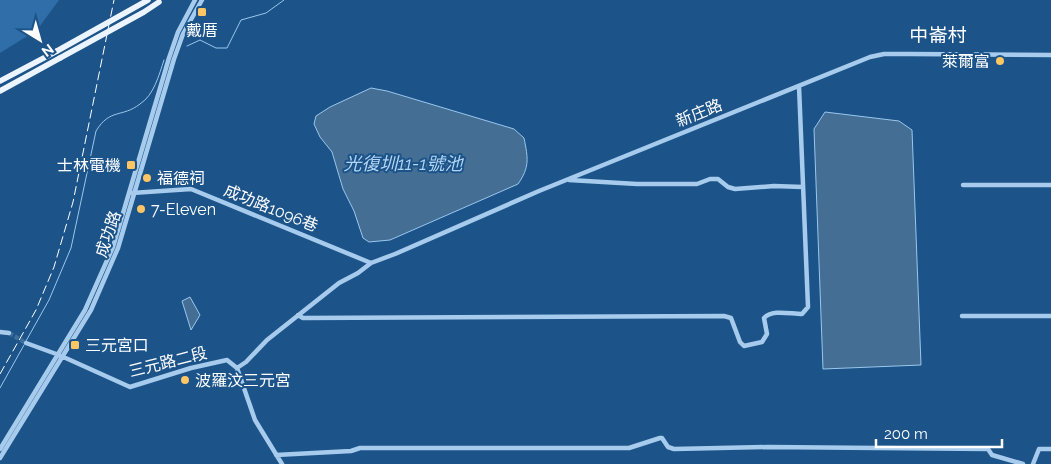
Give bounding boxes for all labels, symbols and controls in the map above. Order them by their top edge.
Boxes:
marker: 戴厝 [196,6,208,18]
north arrow [15,15,65,65]
place label: 戴厝 [186,21,218,40]
district label: 中崙村 [909,24,967,46]
text: N [39,41,57,60]
place label: 萊爾富 [942,52,990,71]
marker: 萊爾富 [994,55,1006,67]
street label: 新庄路 [673,95,725,131]
water label: 光復圳11-1號池 [343,153,465,174]
place label: 士林電機 [57,156,121,175]
marker: 士林電機 [125,159,137,171]
place label: 福德祠 [157,169,205,188]
marker: 福德祠 [141,172,153,184]
street label: 成功路1096巷 [221,181,321,235]
place label: 7-Eleven [151,200,216,219]
marker: 7-Eleven [135,203,147,215]
street label: 成功路 [91,208,125,260]
place label: 三元宮口 [85,336,149,355]
marker: 三元宮口 [69,339,81,351]
street label: 三元路二段 [127,343,209,381]
place label: 波羅汶三元宮 [195,371,291,390]
marker: 波羅汶三元宮 [179,374,191,386]
scale bar [876,416,1002,448]
text: 200 m [884,425,928,443]

